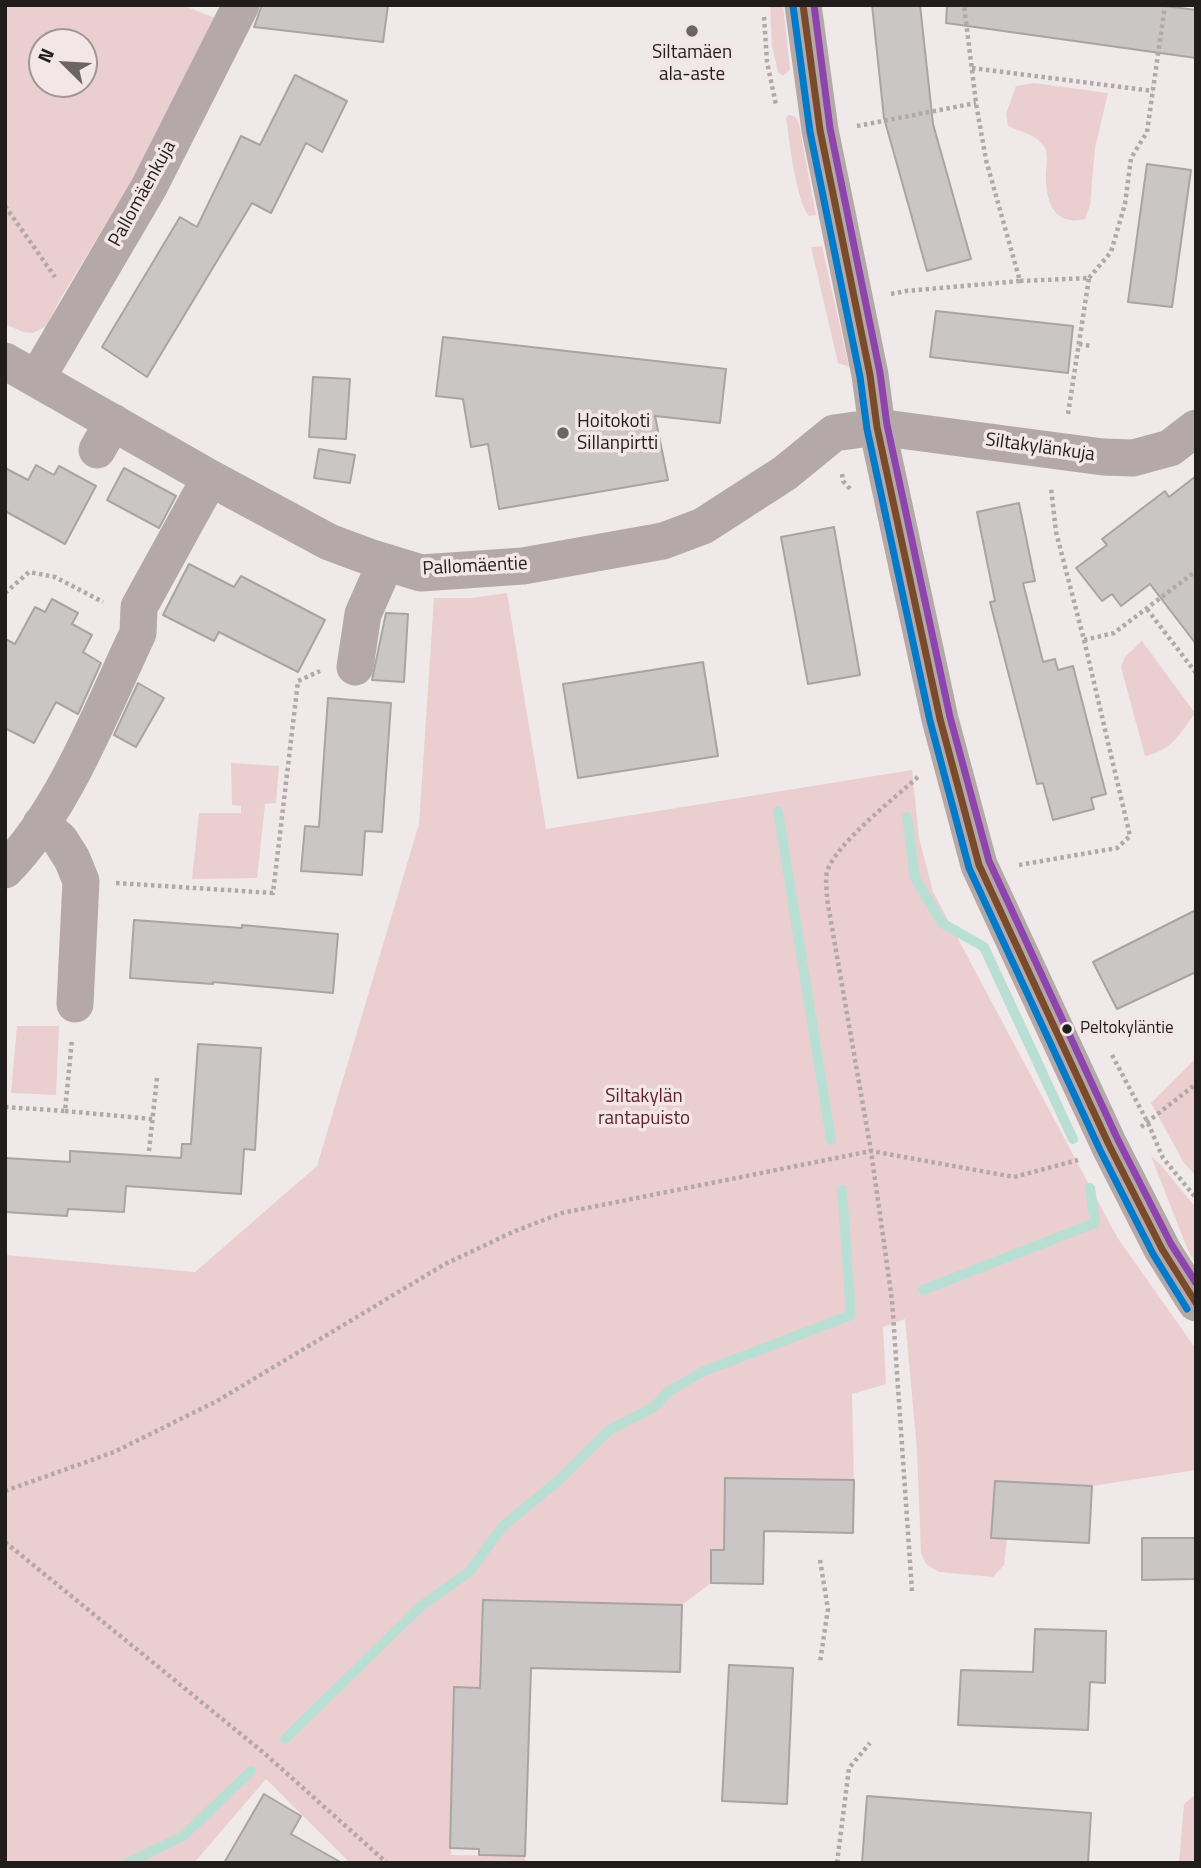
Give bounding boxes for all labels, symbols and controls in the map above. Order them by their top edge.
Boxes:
marker: Siltamäen ala-aste [684,23,700,39]
north arrow [28,28,98,98]
place label: Siltamäen ala-aste [652,42,732,86]
text: N [29,43,61,67]
street label: Pallomäenkuja [105,137,181,251]
place label: Hoitokoti Sillanpirtti [577,411,658,455]
marker: Hoitokoti Sillanpirtti [555,425,571,441]
street label: Siltakylänkuja [984,429,1096,467]
street label: Pallomäentie [422,553,528,581]
place label: Peltokyläntie [1080,1019,1174,1039]
marker: Peltokyläntie [1060,1022,1074,1036]
park label: Siltakylän rantapuisto [598,1086,690,1130]

